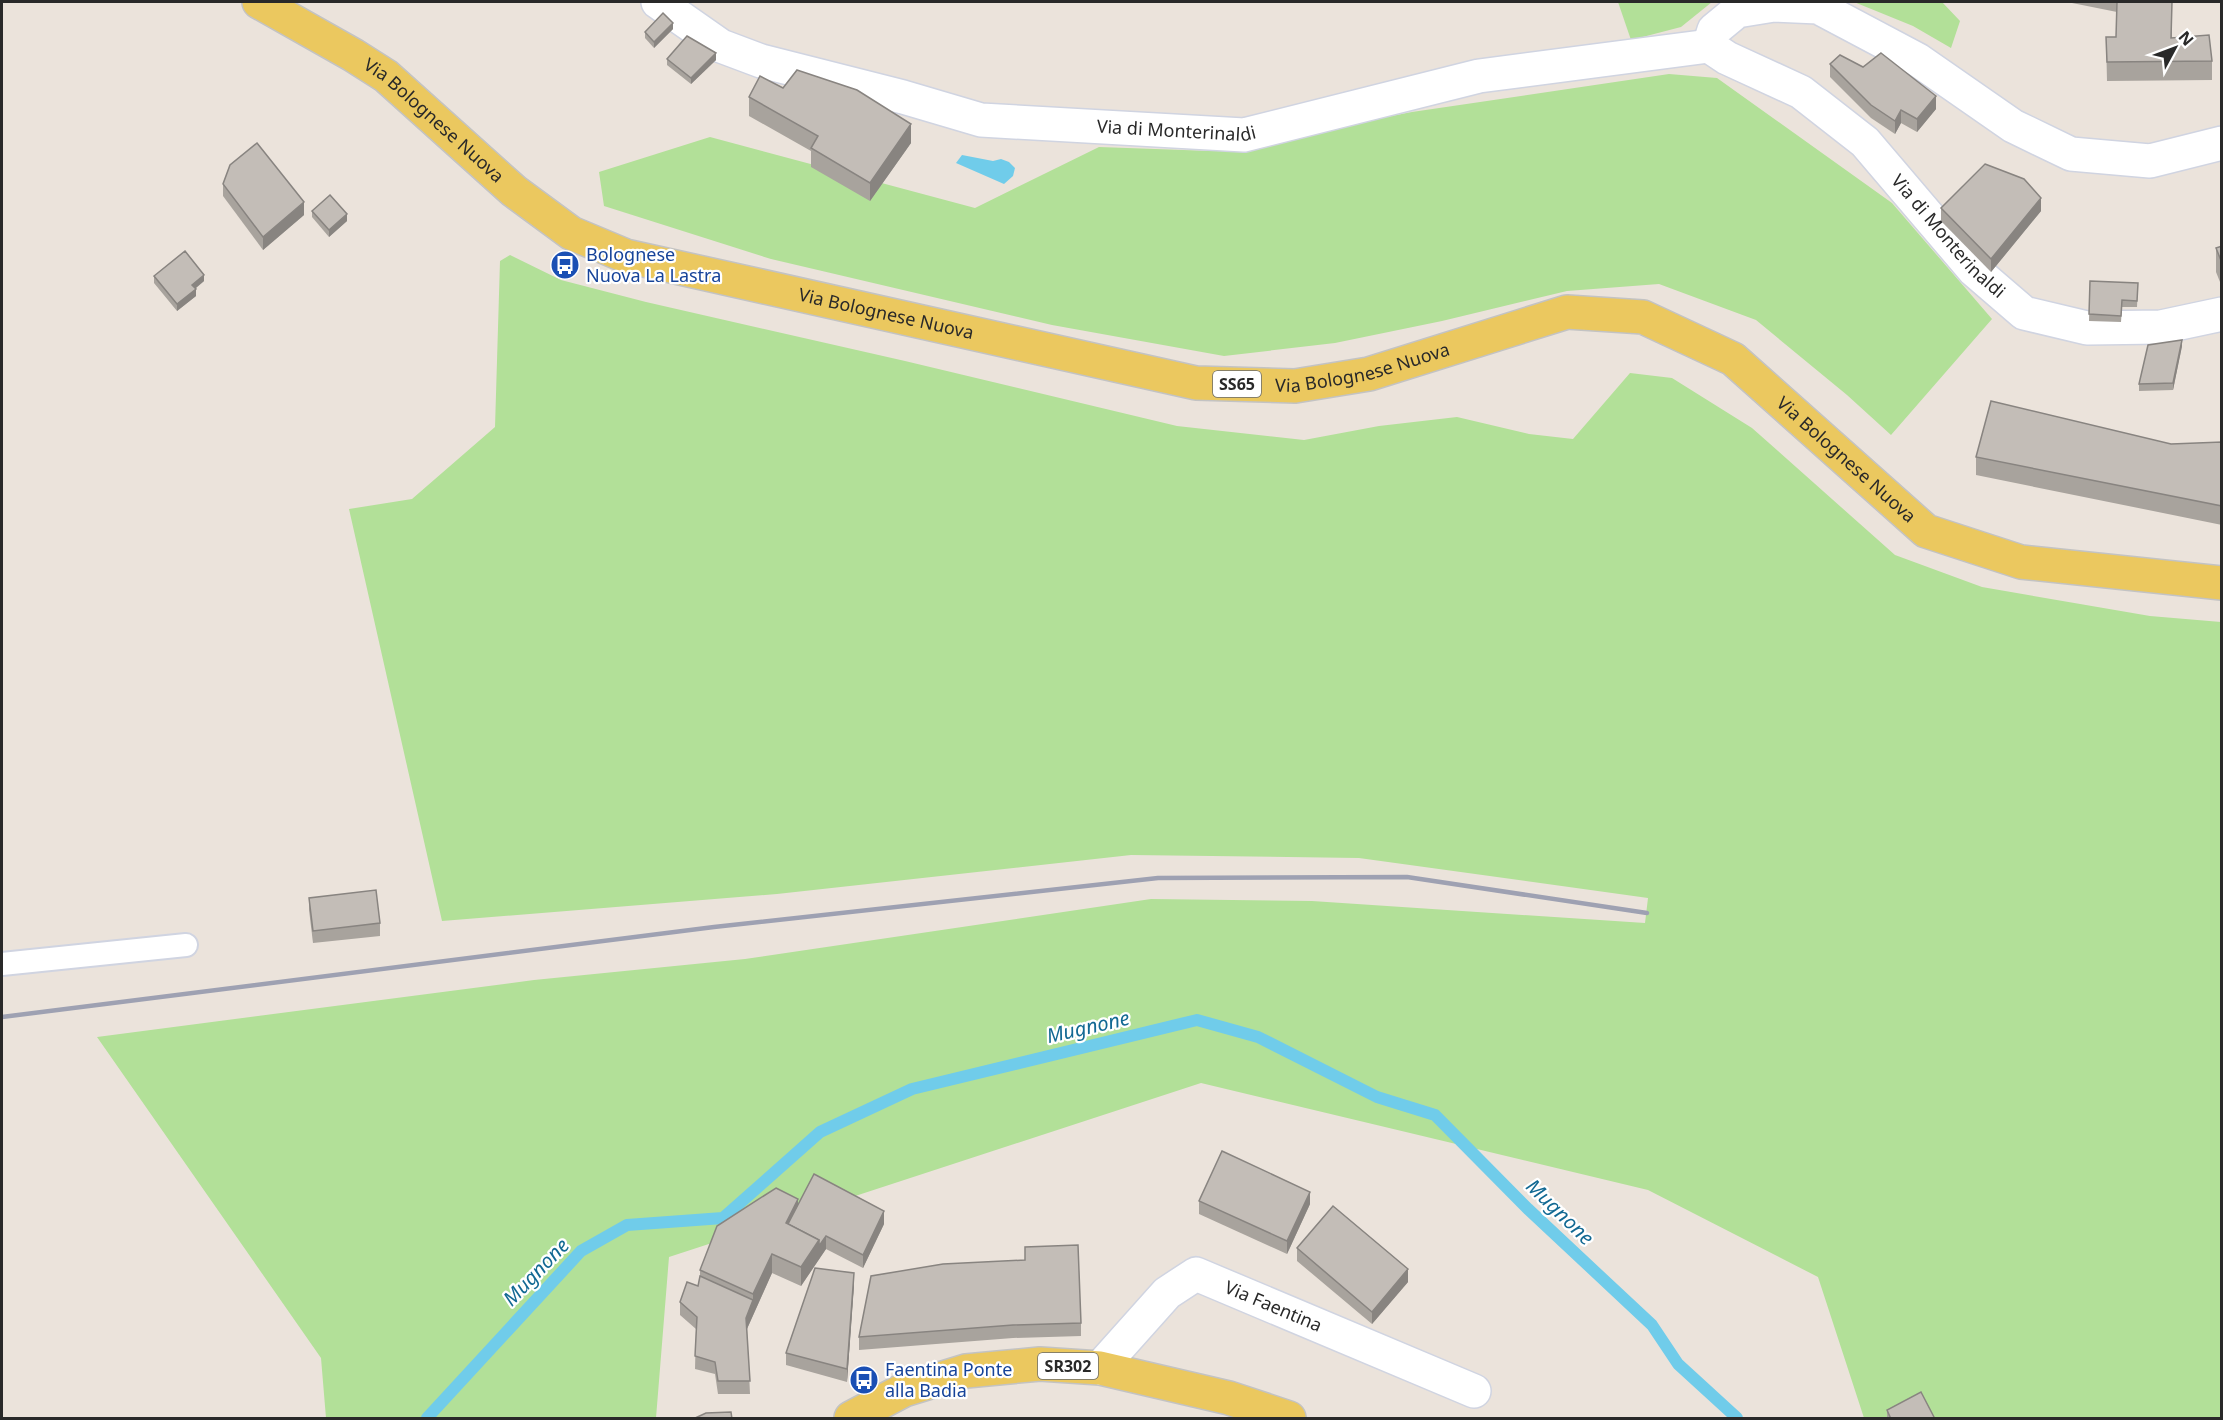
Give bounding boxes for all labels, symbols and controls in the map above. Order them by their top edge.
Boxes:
north arrow [2145,18,2205,78]
text: N [2174,26,2199,50]
street label: Via Bolognese Nuova [359,52,510,187]
street label: Via di Monterinaldi [1096,114,1258,147]
street label: Via di Monterinaldi [1887,169,2011,303]
place label: Bolognese Nuova La Lastra [586,242,721,287]
bus stop icon: Bolognese Nuova La Lastra [549,249,581,281]
street label: Via Bolognese Nuova [796,282,976,344]
street label: Via Bolognese Nuova [1275,337,1452,398]
road number: SS65 [1213,371,1261,397]
street label: Via Bolognese Nuova [1772,391,1922,528]
water label: Mugnone [1044,1004,1132,1049]
water label: Mugnone [1521,1173,1600,1251]
water label: Mugnone [497,1232,575,1311]
street label: Via Faentina [1221,1274,1326,1337]
road number: SR302 [1038,1353,1098,1379]
place label: Faentina Ponte alla Badia [885,1357,1012,1402]
bus stop icon: Faentina Ponte alla Badia [848,1364,880,1396]

